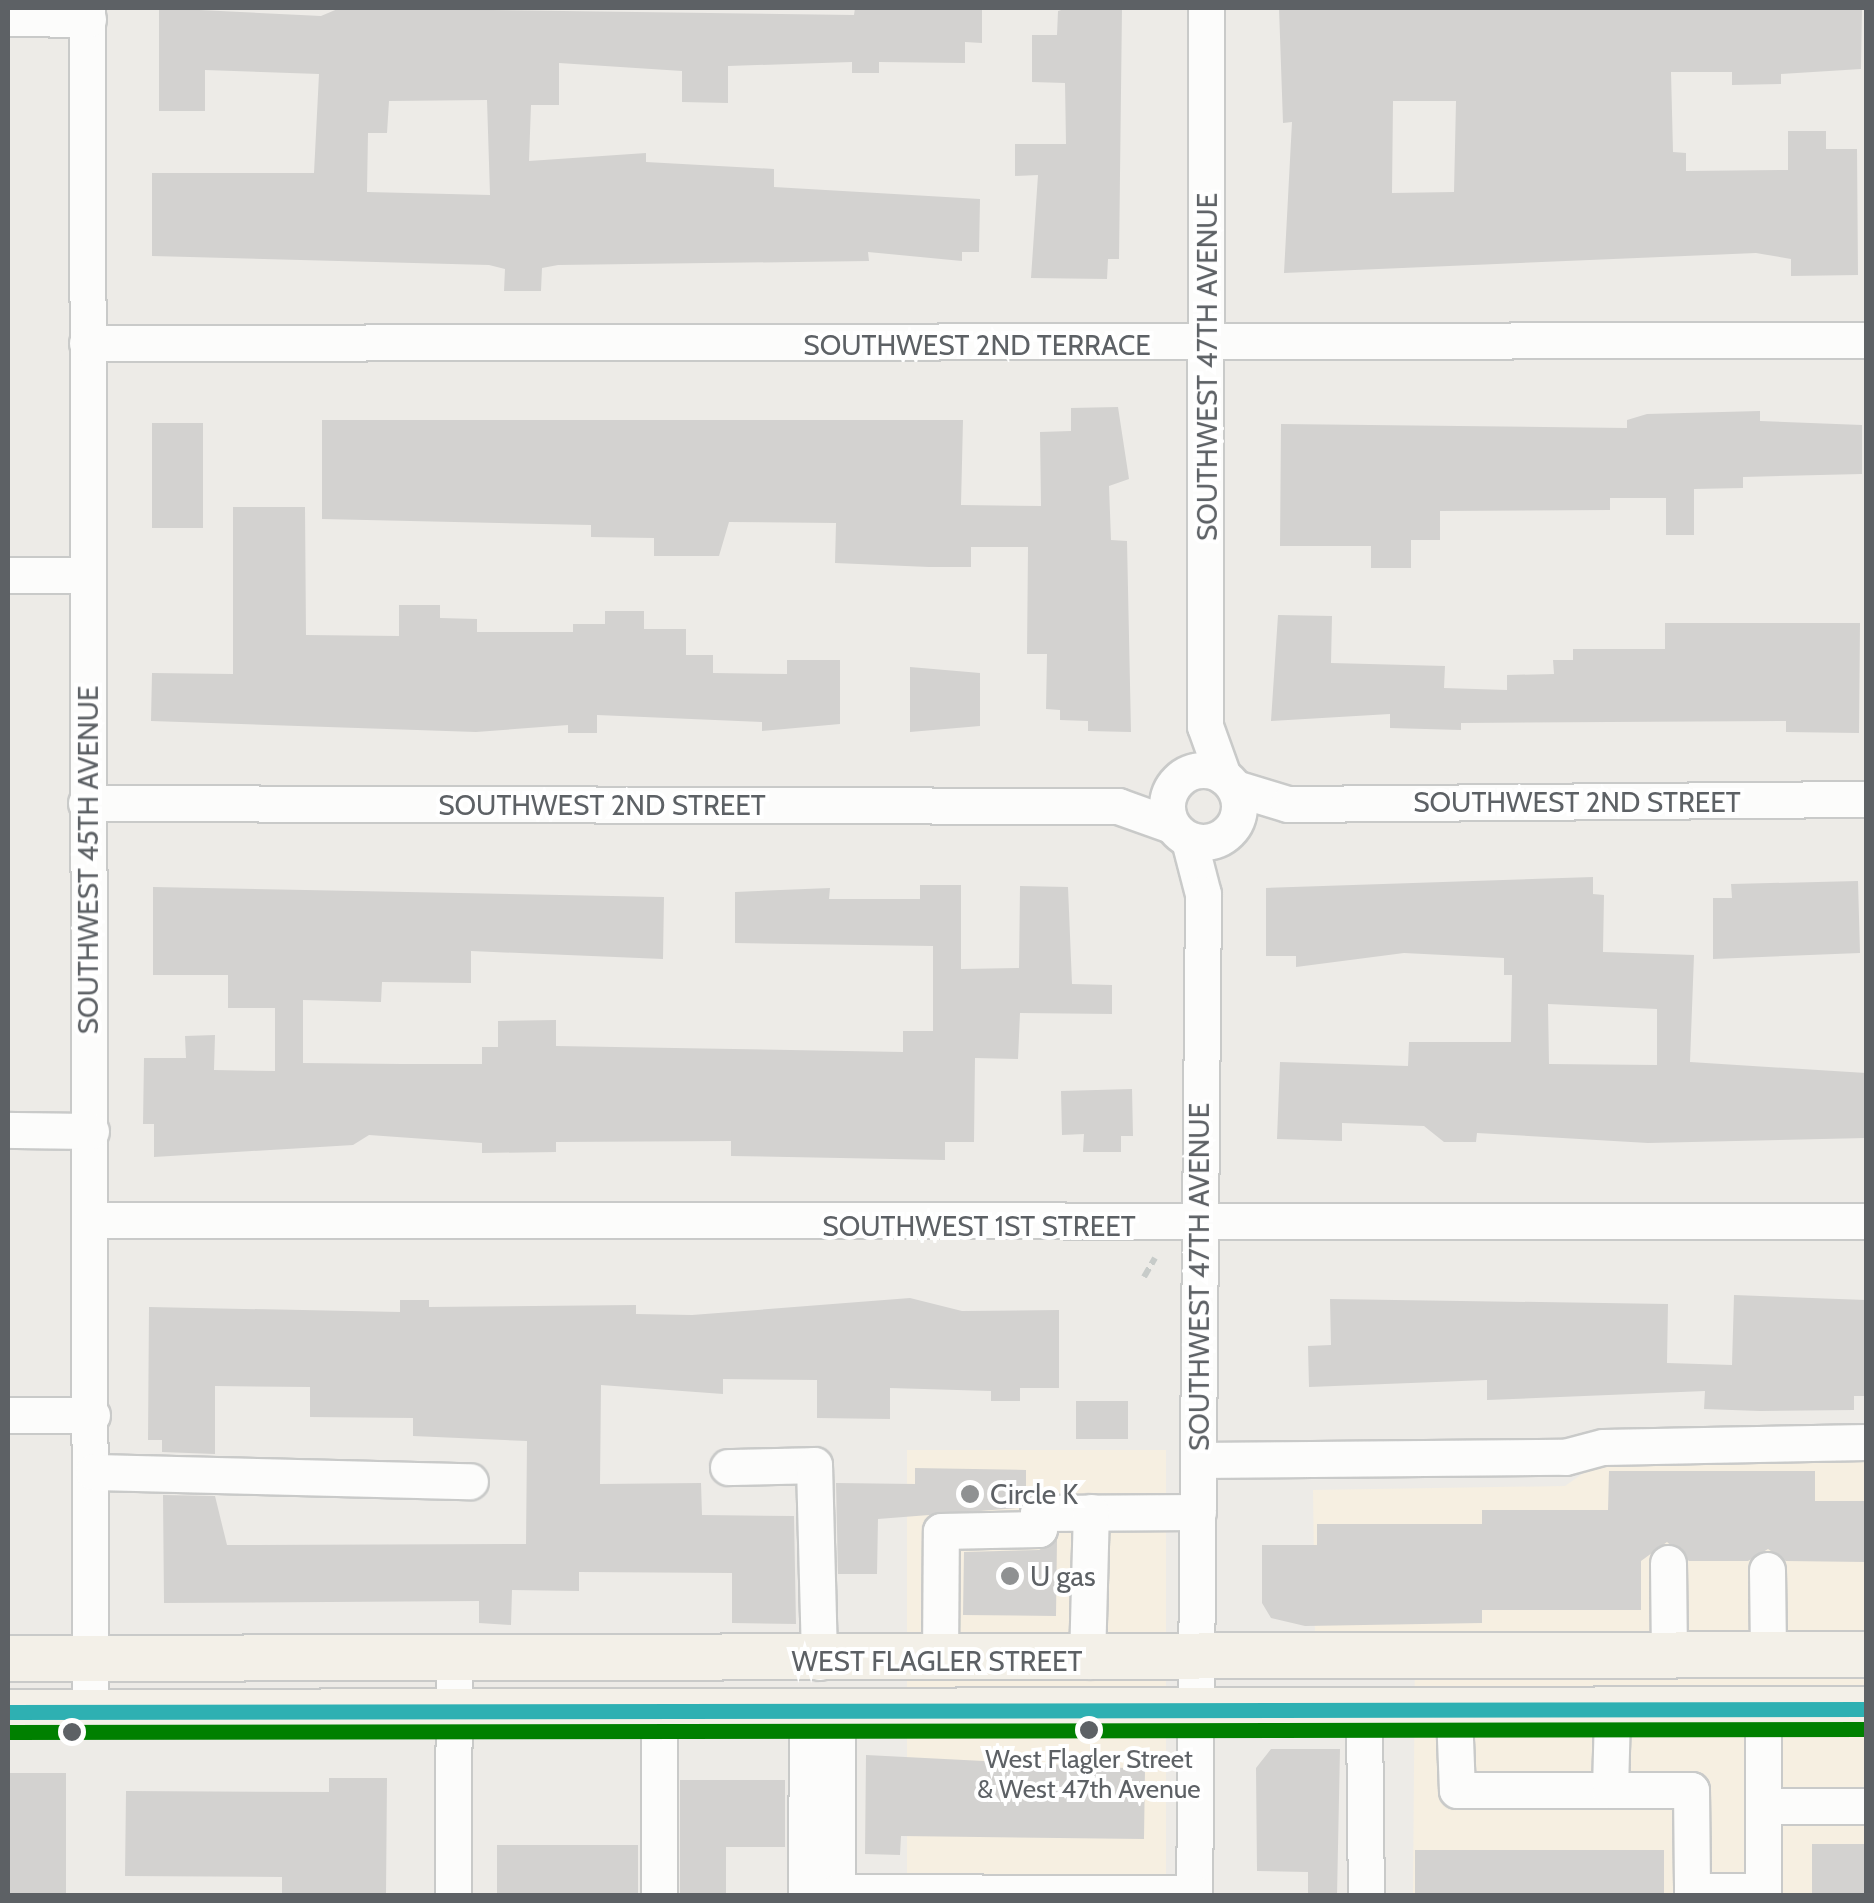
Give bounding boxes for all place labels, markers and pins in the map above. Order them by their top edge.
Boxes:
place label: Circle K [990,1477,1078,1511]
marker: Circle K [959,1483,981,1505]
place label: U gas [1030,1559,1096,1593]
marker: U gas [999,1565,1021,1587]
marker: West Flagler Street & West 47th Avenue [1079,1720,1099,1740]
unlabelled marker [62,1722,82,1742]
place label: West Flagler Street & West 47th Avenue [977,1744,1201,1806]

